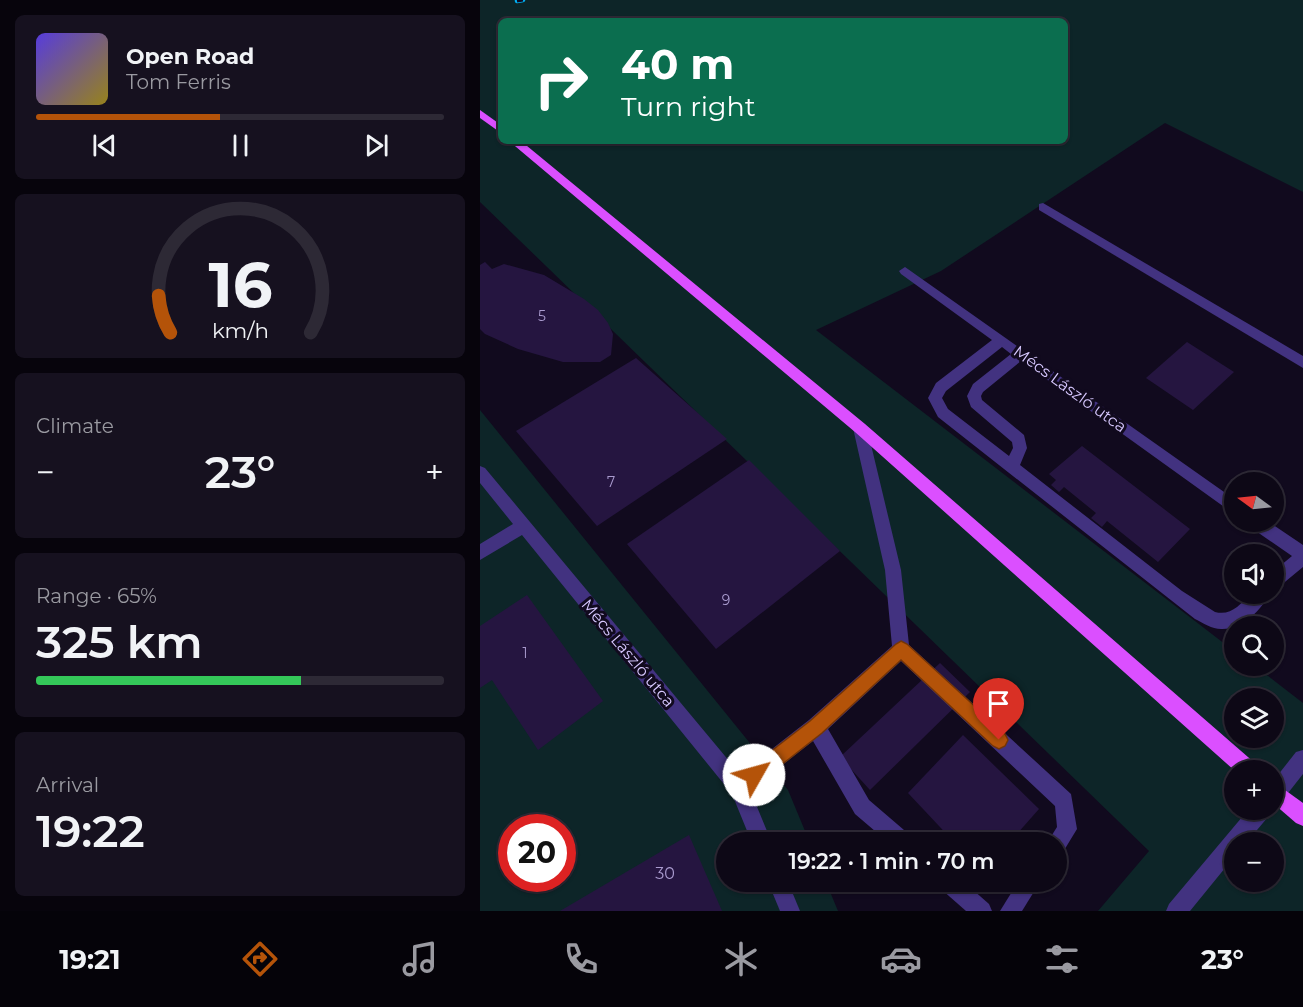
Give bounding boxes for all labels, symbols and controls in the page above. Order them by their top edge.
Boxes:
text: 40 m [621,38,734,90]
icon: right [522,42,600,120]
text: Open Road [126,43,254,70]
text: Tom Ferris [126,70,231,94]
text: Turn right [621,90,756,123]
icon: previous [88,129,121,162]
icon: pause [224,129,257,162]
icon: next [360,129,393,162]
text: 16 [208,247,272,323]
house number: 5 [538,307,546,325]
text: km/h [211,318,269,344]
street label: Mécs László utca [1010,342,1130,436]
text: Climate [36,414,114,438]
text: 23° [205,444,275,499]
text: − [36,452,55,492]
text: + [425,452,444,492]
north arrow [1224,472,1284,532]
map controls [1224,472,1284,892]
house number: 7 [607,473,615,491]
button: sound [1224,544,1284,604]
text: Range · 65% [36,584,157,608]
house number: 9 [722,591,730,609]
street label: Mécs László utca [577,595,679,711]
text: 325 km [36,614,203,669]
button: search [1224,616,1284,676]
house number: 1 [522,644,528,662]
pin [973,678,1024,740]
icon: arrive [982,687,1015,720]
button: layers [1224,688,1284,748]
position arrow [722,743,786,807]
button: + [1224,760,1284,820]
text: Arrival [36,773,99,797]
text: 19:22 [36,803,145,858]
speed limit sign: 20 [498,814,576,892]
button: − [1224,832,1284,892]
text: 19:22 · 1 min · 70 m [789,848,994,875]
house number: 30 [655,864,675,883]
icon: directions [239,938,281,980]
icon: music [399,938,441,980]
icon: phone [560,938,602,980]
icon: climate [720,938,762,980]
icon: car [880,938,922,980]
icon: filters [1041,938,1083,980]
text: 19:21 [59,943,121,976]
text: 23° [1201,943,1244,976]

